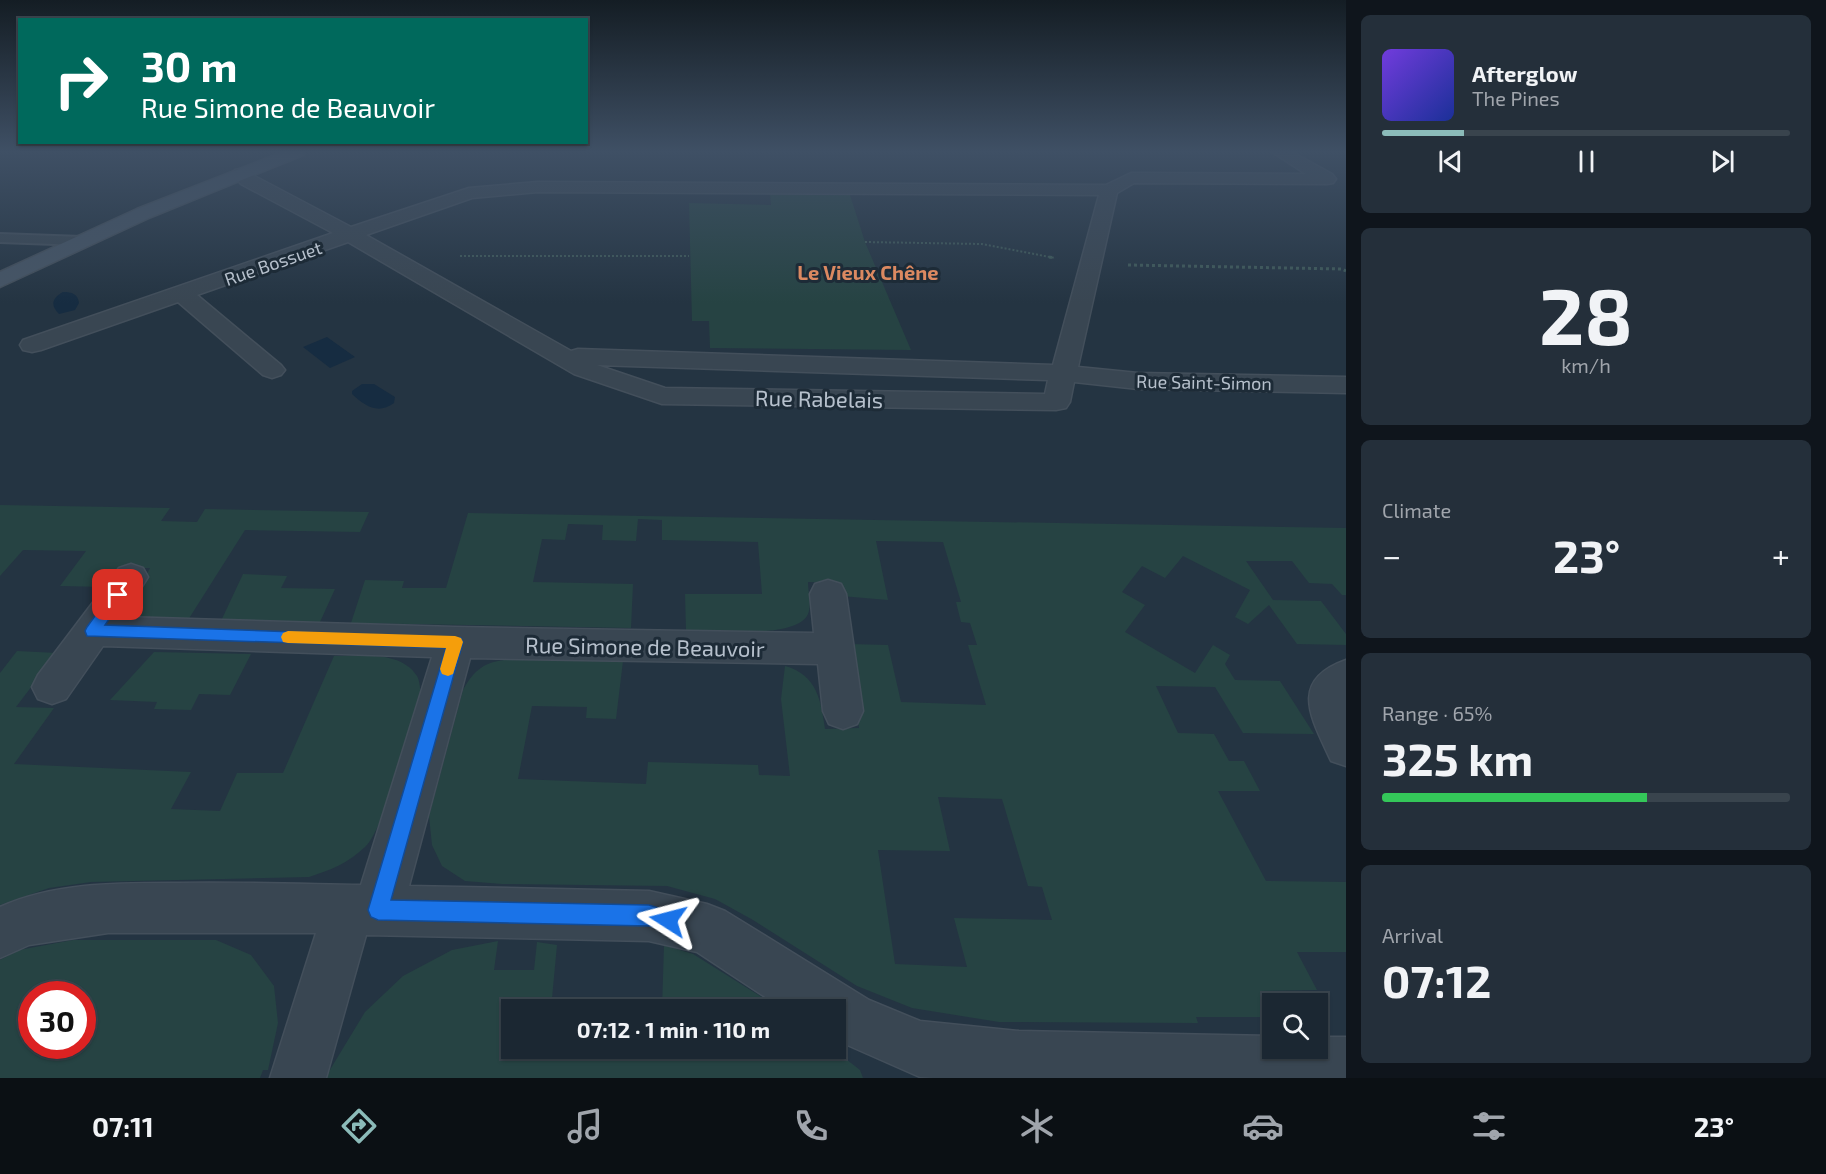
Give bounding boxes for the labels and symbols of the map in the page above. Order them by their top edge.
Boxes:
street label: Rue Bossuet [221,236,325,290]
district label: Le Vieux Chêne [797,260,939,284]
street label: Rue Saint-Simon [1136,370,1272,394]
street label: Rue Rabelais [755,384,883,412]
pin [92,569,143,620]
street label: Rue Simone de Beauvoir [525,631,765,661]
position arrow [636,888,700,952]
speed limit sign: 30 [18,981,96,1059]

